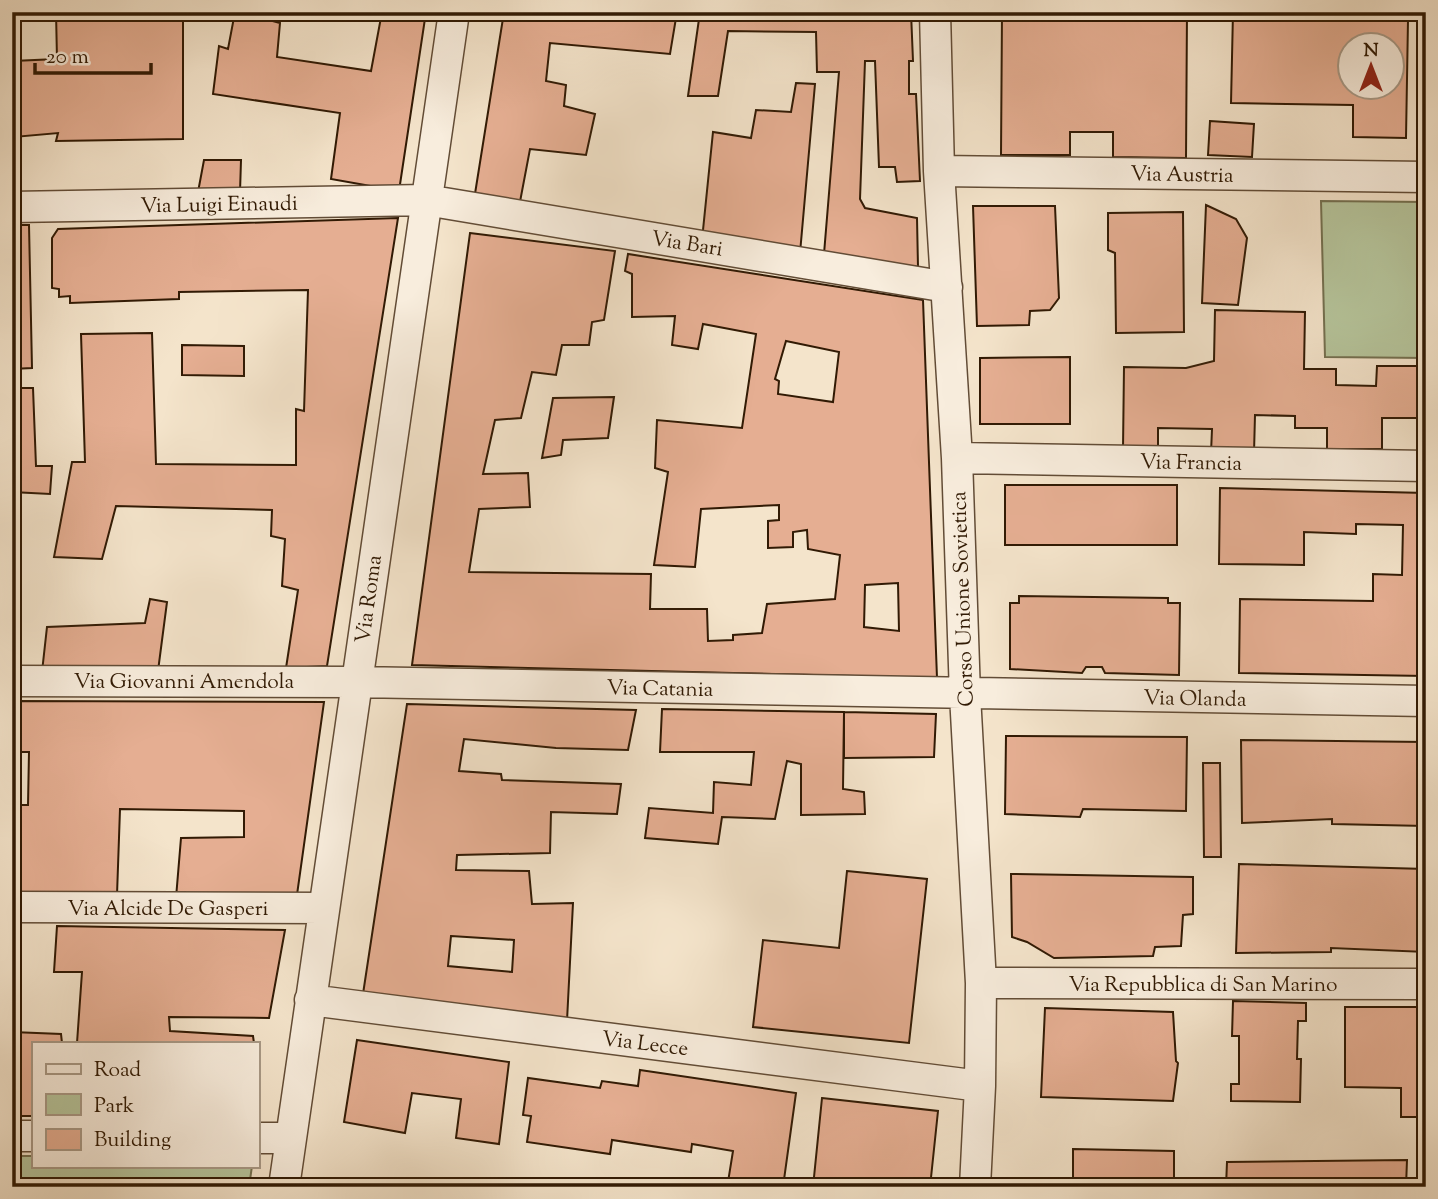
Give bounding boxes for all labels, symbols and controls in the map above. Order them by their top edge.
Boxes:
scale bar [35,32,150,76]
north arrow [1336,32,1406,102]
text: N [1363,38,1379,65]
text: 20 m [46,43,89,73]
street label: Via Austria [1130,160,1234,192]
street label: Via Luigi Einaudi [140,190,298,222]
street label: Via Bari [649,225,725,265]
street label: Via Francia [1140,448,1243,480]
street label: Corso Unione Sovietica [945,490,983,707]
street label: Via Roma [349,553,391,645]
street label: Via Giovanni Amendola [74,668,295,698]
street label: Via Catania [606,674,714,706]
street label: Via Olanda [1143,684,1247,716]
street label: Via Alcide De Gasperi [67,895,269,925]
street label: Via Repubblica di San Marino [1068,971,1338,1001]
street label: Via Lecce [600,1025,690,1065]
legend [32,1042,259,1168]
text: Road [94,1056,141,1086]
text: Park [94,1092,135,1122]
text: Building [94,1126,171,1156]

